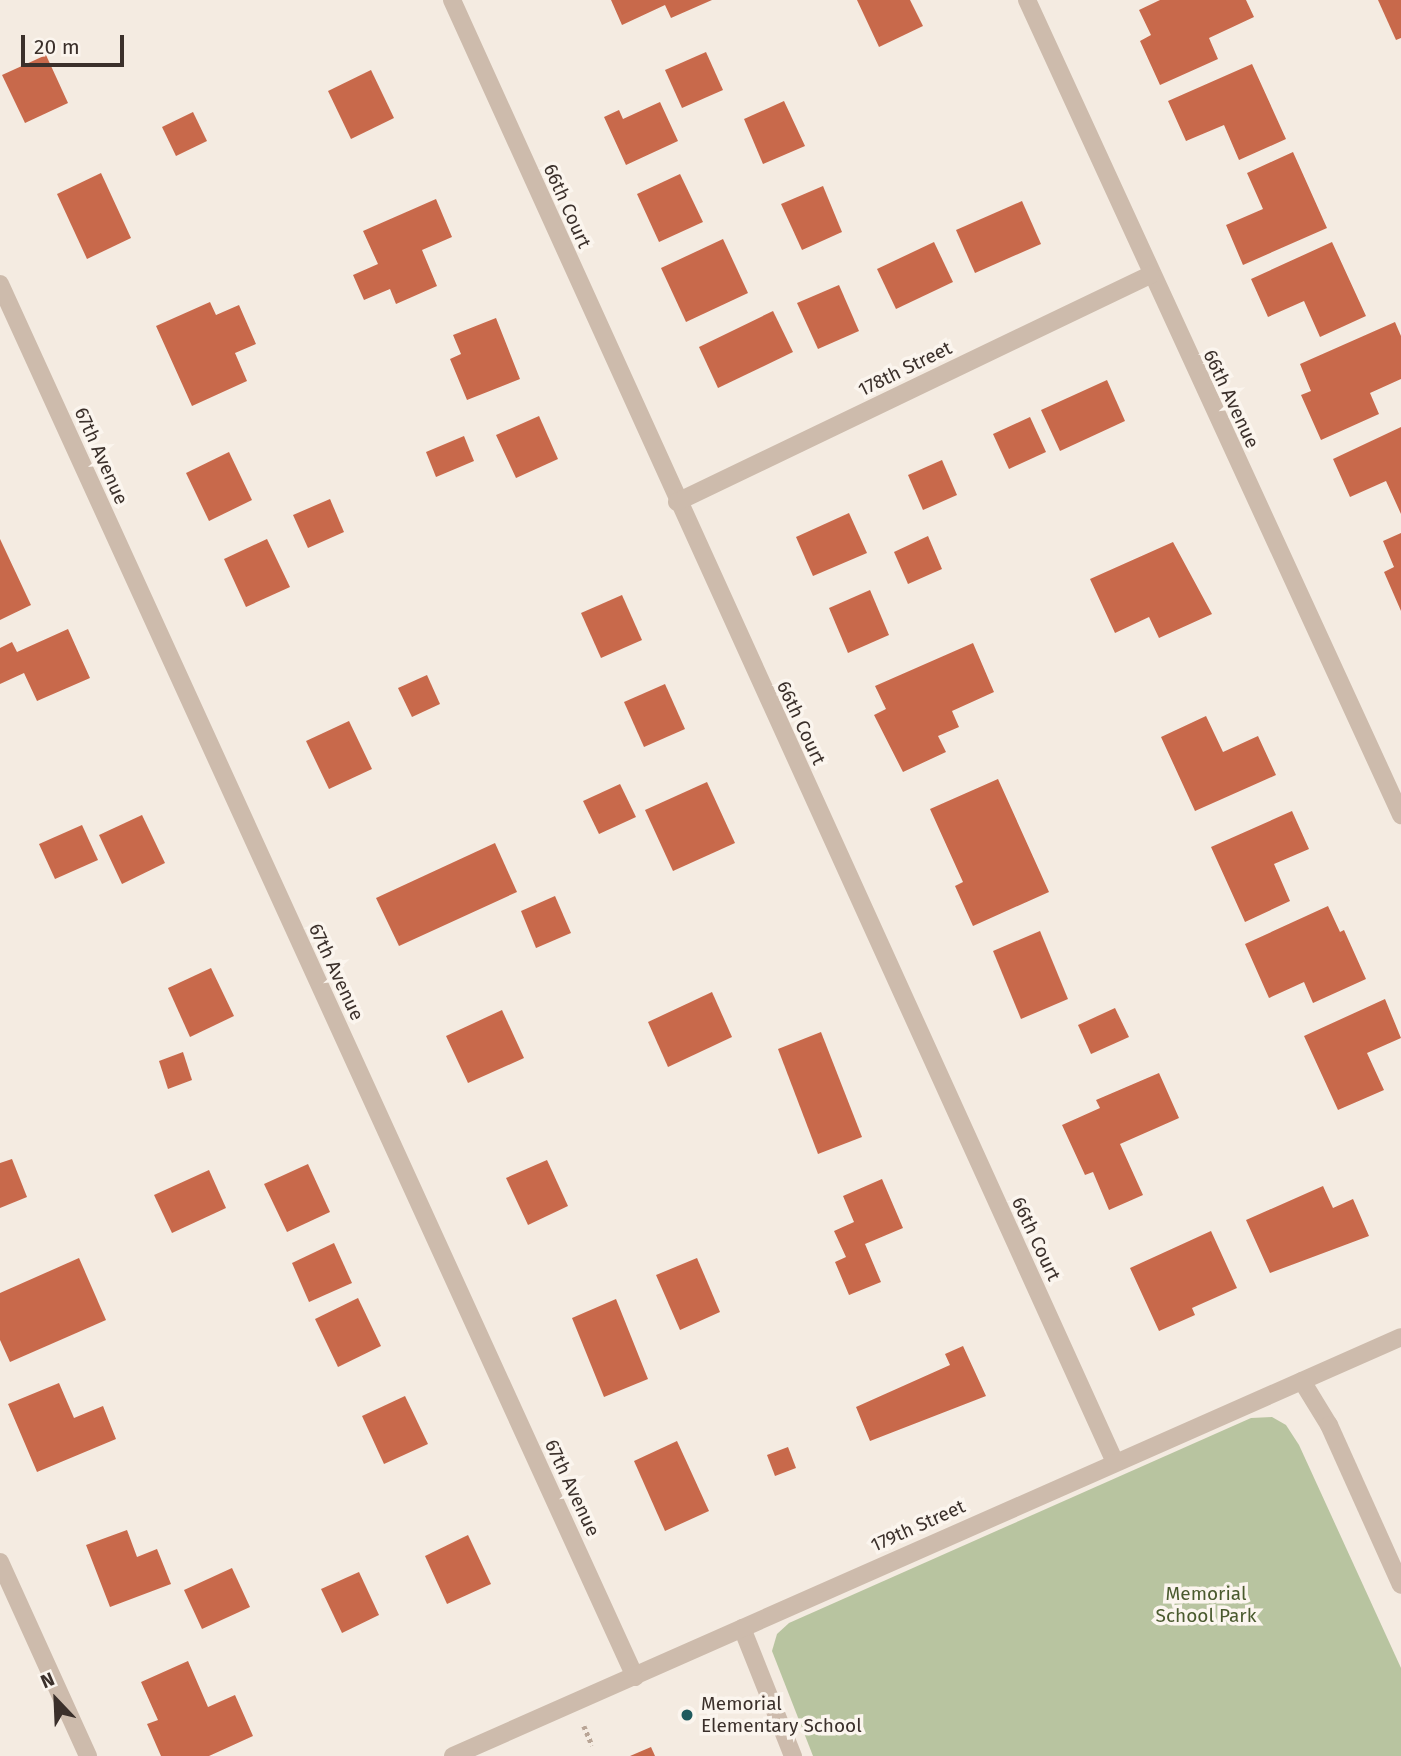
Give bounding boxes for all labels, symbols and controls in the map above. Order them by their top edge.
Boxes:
scale bar [24,21,128,65]
text: 20 m [34,34,80,60]
street label: 66th Court [538,160,596,252]
street label: 178th Street [854,337,956,401]
street label: 66th Avenue [1198,346,1264,452]
street label: 67th Avenue [69,404,133,508]
street label: 66th Court [772,677,830,769]
street label: 67th Avenue [304,920,368,1024]
street label: 66th Court [1007,1193,1065,1285]
street label: 67th Avenue [540,1436,604,1540]
street label: 179th Street [867,1495,969,1557]
park label: Memorial School Park [1156,1583,1256,1627]
north arrow [21,1665,91,1735]
text: N [37,1667,58,1693]
place label: Memorial Elementary School [701,1693,862,1737]
marker: Memorial Elementary School [679,1707,695,1723]

